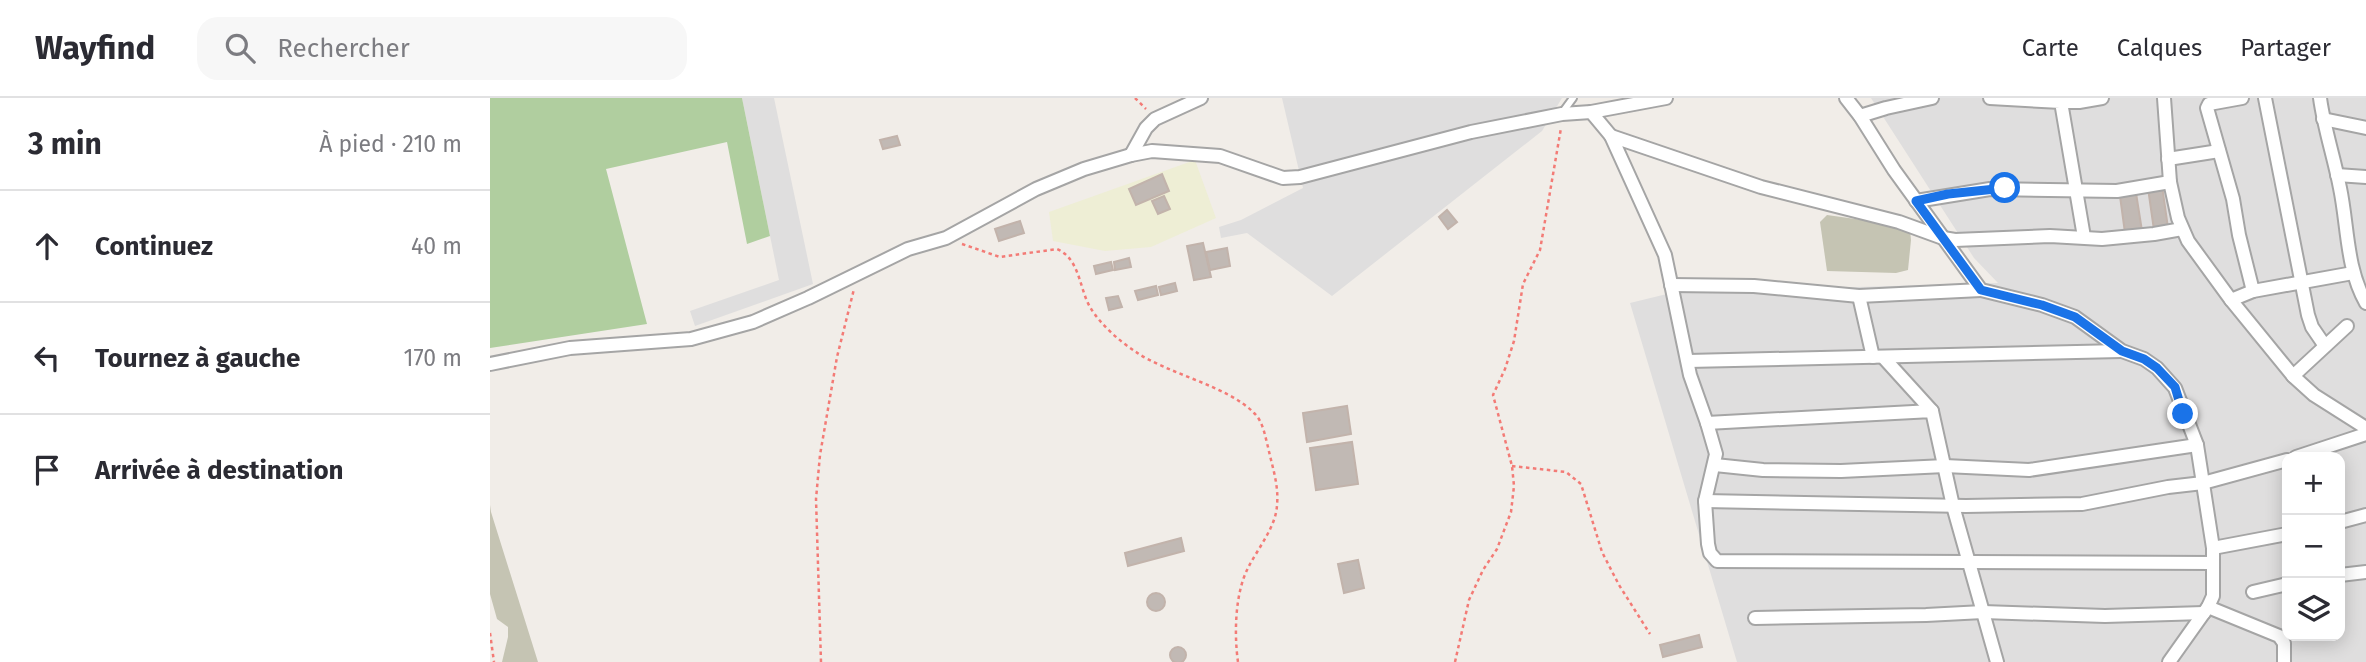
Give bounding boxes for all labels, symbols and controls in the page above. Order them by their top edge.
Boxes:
search box [197,17,687,80]
text: Wayfind [35,28,155,68]
icon: search [221,29,259,67]
text: Rechercher [277,33,410,64]
text: Carte [2022,34,2079,62]
text: Calques [2117,34,2202,62]
text: Partager [2240,34,2331,62]
text: 3 min [28,126,102,162]
text: À pied · 210 m [319,130,462,158]
route start [1989,172,2020,203]
icon: ahead [28,227,66,265]
text: Continuez [95,231,213,262]
text: 40 m [411,232,462,260]
icon: left [28,339,66,377]
text: Tournez à gauche [95,343,300,374]
text: 170 m [403,344,462,372]
route end [2167,398,2198,429]
icon: arrive [28,451,66,489]
map controls [2282,452,2345,641]
button: + [2282,452,2345,515]
text: Arrivée à destination [95,455,344,486]
button: − [2282,515,2345,578]
button: layers [2282,578,2345,641]

